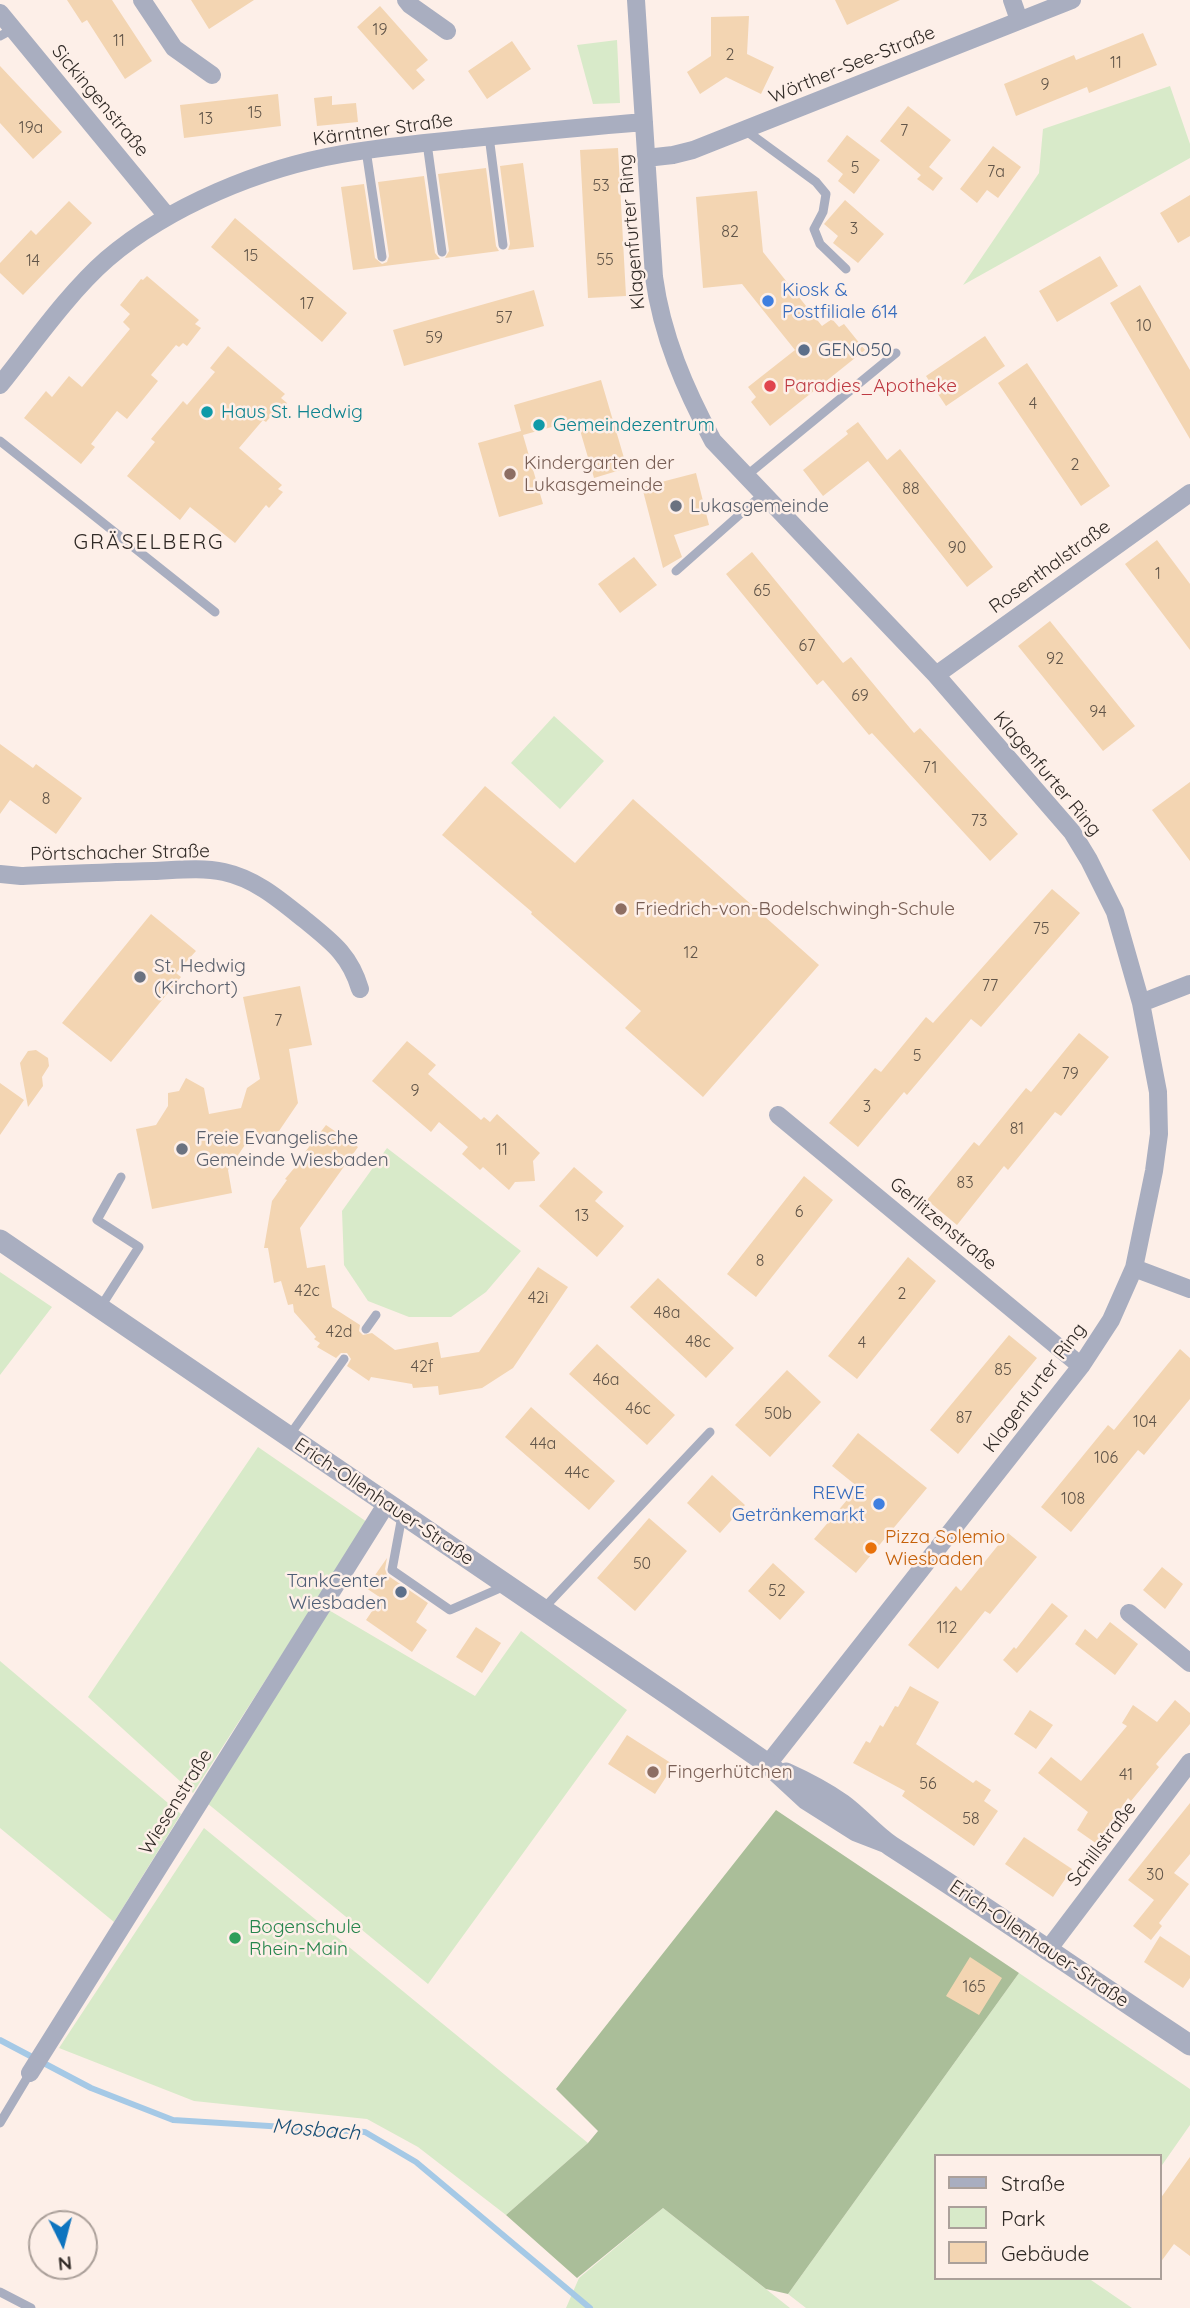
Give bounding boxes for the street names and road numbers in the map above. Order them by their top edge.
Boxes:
street label: Wörther-See-Straße [766,21,938,109]
street label: Sickingenstraße [47,40,153,162]
street label: Kärntner Straße [311,109,455,151]
street label: Klagenfurter Ring [614,153,650,311]
street label: Rosenthalstraße [985,515,1115,619]
street label: Klagenfurter Ring [988,707,1106,841]
street label: Pörtschacher Straße [30,840,210,866]
street label: Gerlitzenstraße [885,1173,1001,1275]
street label: Klagenfurter Ring [979,1319,1091,1457]
street label: Erich-Ollenhauer-Straße [290,1433,478,1571]
street label: Wiesenstraße [135,1745,217,1859]
street label: Schillstraße [1063,1797,1141,1891]
street label: Erich-Ollenhauer-Straße [945,1875,1133,2013]

